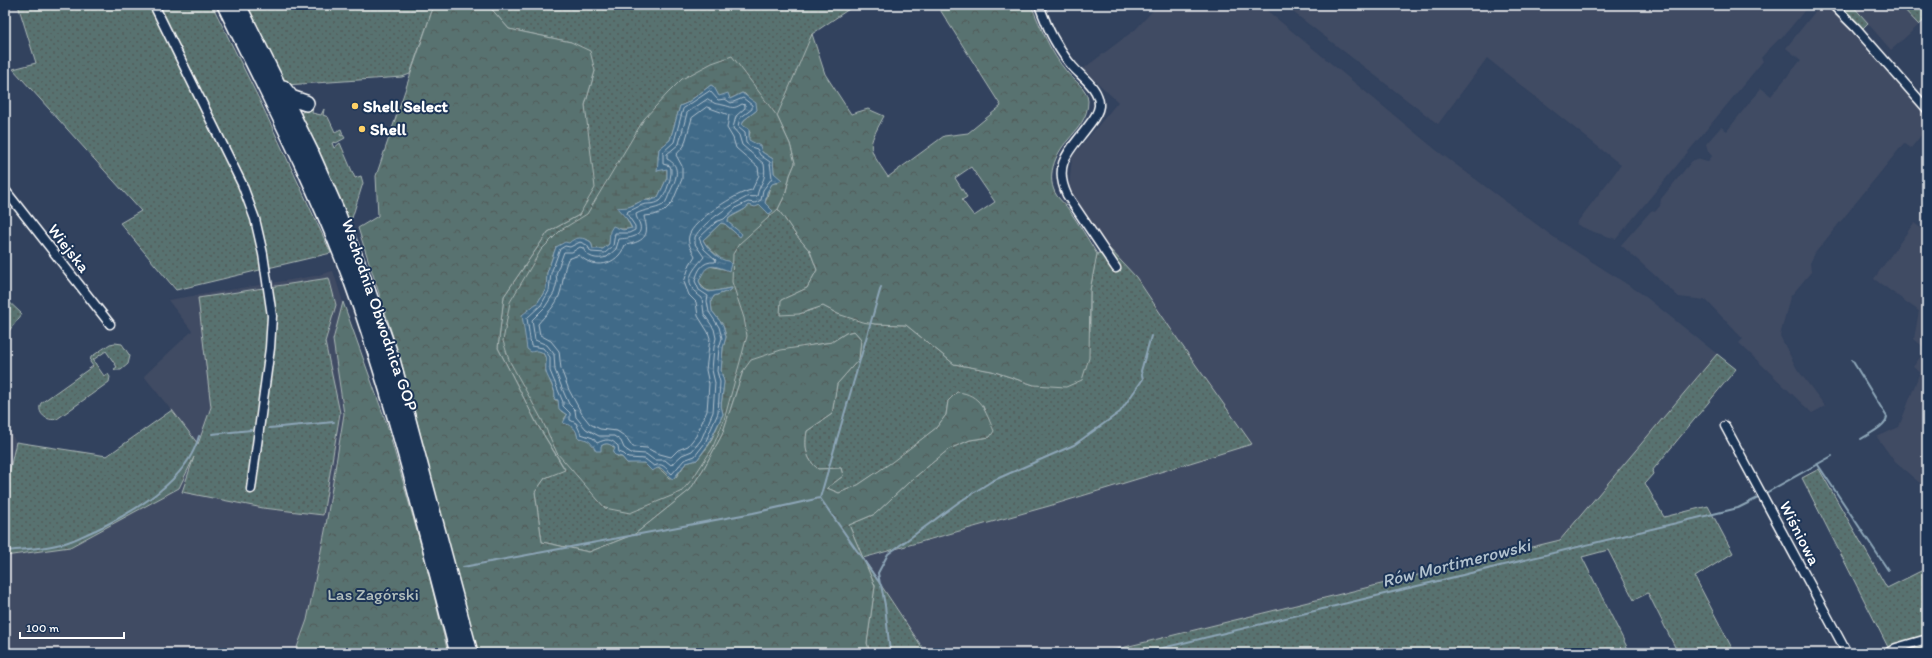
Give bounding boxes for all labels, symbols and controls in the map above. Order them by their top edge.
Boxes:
place label: Shell Select [363,96,449,116]
marker: Shell Select [350,101,360,111]
place label: Shell [370,119,407,139]
marker: Shell [357,124,367,134]
street label: Wschodnia Obwodnica GOP [338,216,422,414]
street label: Wiejska [44,220,94,276]
street label: Wiśniowa [1775,498,1825,569]
water label: Rów Mortimerowski [1380,533,1535,592]
park label: Las Zagórski [327,584,419,604]
scale bar [20,614,124,640]
text: 100 m [26,621,59,635]

